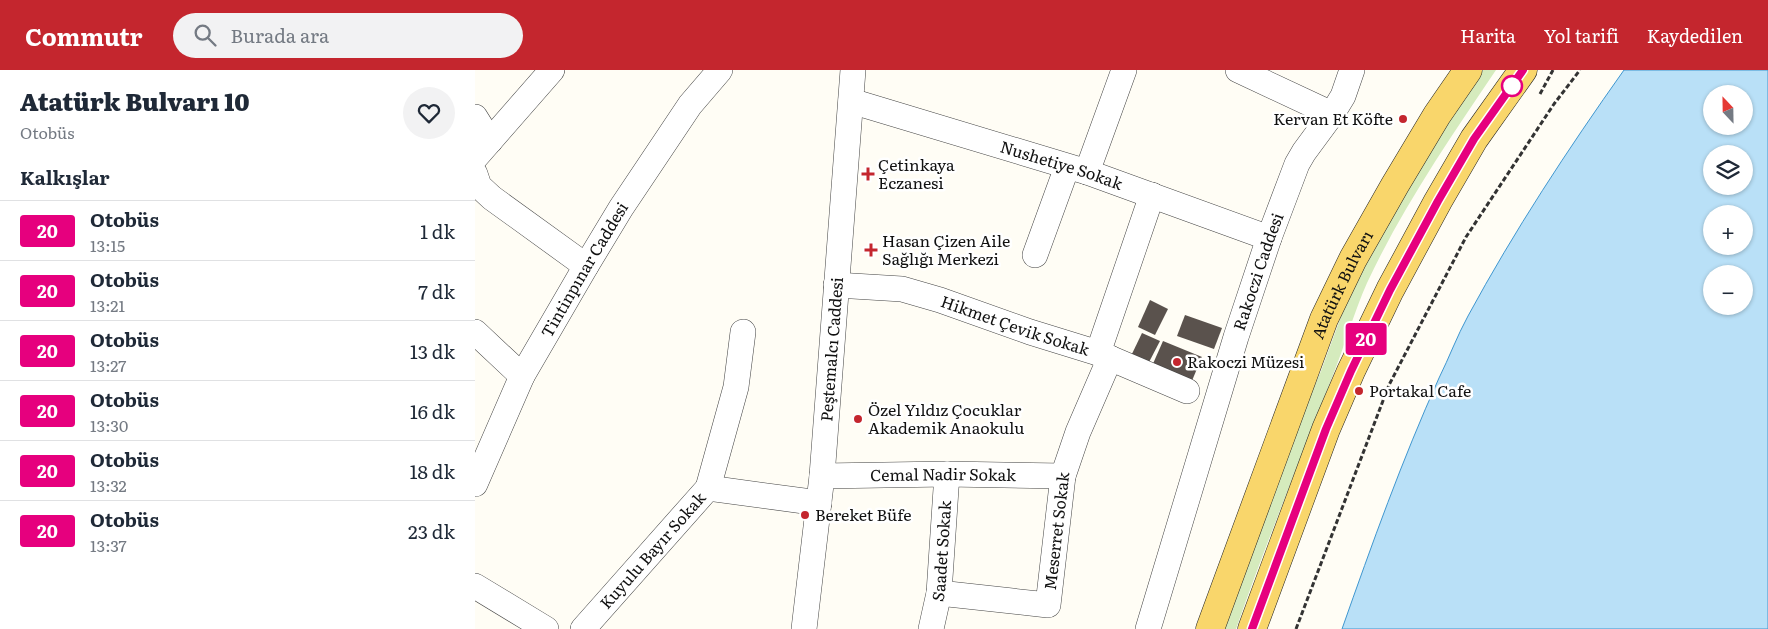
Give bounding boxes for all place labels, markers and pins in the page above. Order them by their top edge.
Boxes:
unlabelled marker [1501,75,1523,97]
place label: Kervan Et Köfte [1273,106,1393,130]
marker: Kervan Et Köfte [1397,113,1409,125]
place label: Çetinkaya Eczanesi [878,152,955,194]
marker: Çetinkaya Eczanesi [862,168,874,180]
place label: Hasan Çizen Aile Sağlığı Merkezi [882,228,1010,270]
marker: Hasan Çizen Aile Sağlığı Merkezi [864,243,878,257]
place label: Rakoczi Müzesi [1187,349,1304,373]
marker: Rakoczi Müzesi [1171,356,1183,368]
place label: Portakal Cafe [1369,378,1471,402]
marker: Portakal Cafe [1353,385,1365,397]
place label: Özel Yıldız Çocuklar Akademik Anaokulu [868,397,1024,439]
marker: Özel Yıldız Çocuklar Akademik Anaokulu [852,413,864,425]
place label: Bereket Büfe [815,502,912,526]
marker: Bereket Büfe [799,509,811,521]

